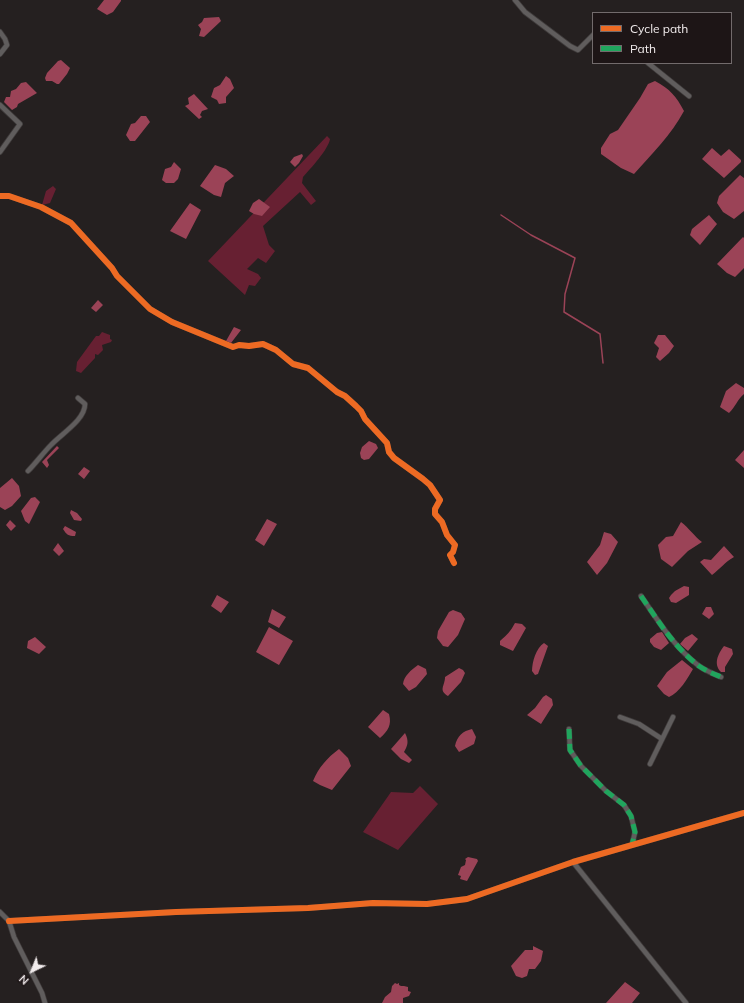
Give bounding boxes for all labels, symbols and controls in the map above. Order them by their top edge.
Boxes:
legend [592,12,732,64]
text: Cycle path [630,21,688,36]
text: Path [630,41,656,56]
north arrow [12,951,52,991]
text: N [16,972,32,988]

